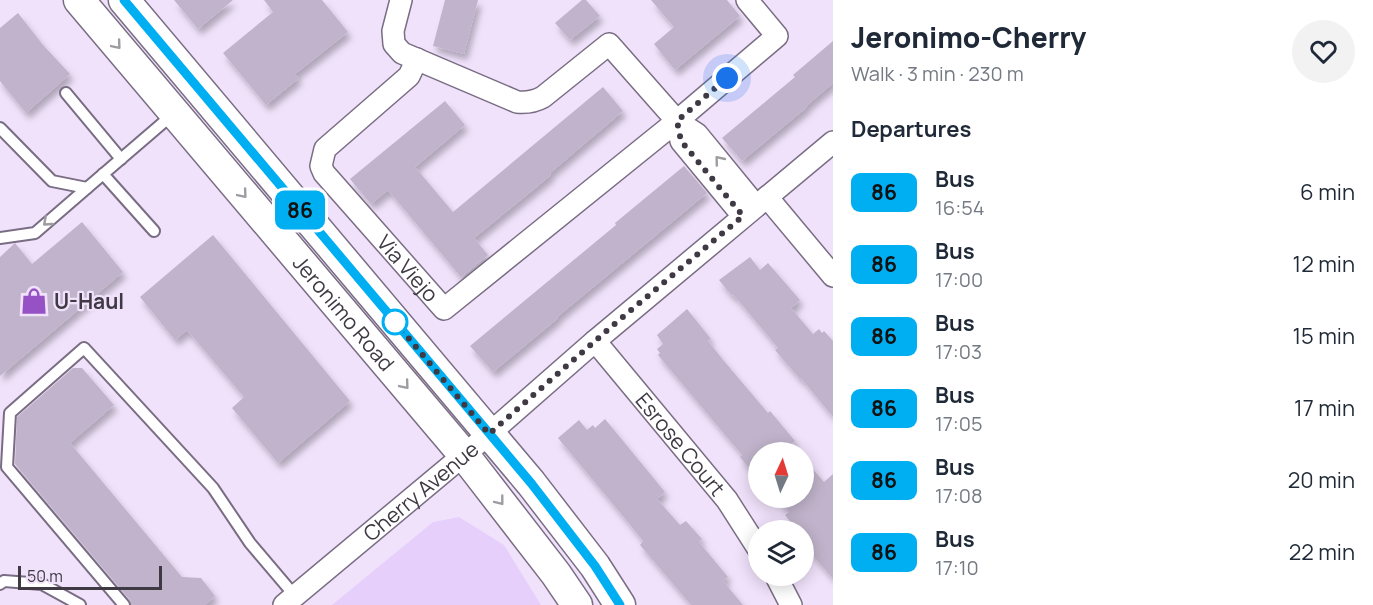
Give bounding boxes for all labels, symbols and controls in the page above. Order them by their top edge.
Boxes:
text: Jeronimo-Cherry [851,18,1086,56]
button: heart [1292,20,1355,83]
one-way arrow [110,38,121,49]
text: Walk · 3 min · 230 m [851,60,1024,87]
your location [712,63,742,93]
text: Departures [851,114,971,144]
one-way arrow [715,156,726,167]
text: Bus [935,164,975,194]
text: 6 min [1300,177,1355,207]
text: 86 [871,178,897,206]
one-way arrow [235,187,246,198]
line badge: 86 [273,190,327,230]
text: 16:54 [935,194,985,221]
text: 86 [287,196,313,224]
one-way arrow [44,215,54,226]
street label: Via Viejo [371,229,445,307]
text: Bus [935,236,975,266]
street label: Jeronimo Road [287,249,401,377]
text: 12 min [1293,249,1355,279]
text: 86 [871,250,897,278]
text: 17:00 [935,266,983,293]
shop icon: U-Haul [19,286,49,316]
place label: U-Haul [54,287,124,315]
text: Bus [935,308,975,338]
unlabelled marker [382,309,408,335]
text: 15 min [1292,321,1355,351]
text: 86 [871,322,897,350]
text: 17:03 [935,338,982,365]
one-way arrow [397,378,408,389]
text: Bus [935,380,975,410]
street label: Esrose Court [630,387,732,502]
text: 17 min [1294,393,1355,423]
text: 86 [871,394,897,422]
text: 17:05 [935,410,983,437]
street label: Cherry Avenue [357,435,484,547]
north arrow [748,442,814,508]
map controls [748,442,814,586]
text: Bus [935,452,975,482]
text: 20 min [1288,465,1355,495]
text: 86 [871,466,897,494]
text: 17:08 [935,482,983,509]
one-way arrow [493,495,504,506]
button: layers [748,520,814,586]
text: Bus [935,524,975,554]
text: 22 min [1289,537,1355,567]
text: 86 [871,538,897,566]
text: 17:10 [935,554,979,581]
scale bar [18,563,162,590]
text: 50 m [27,565,63,587]

